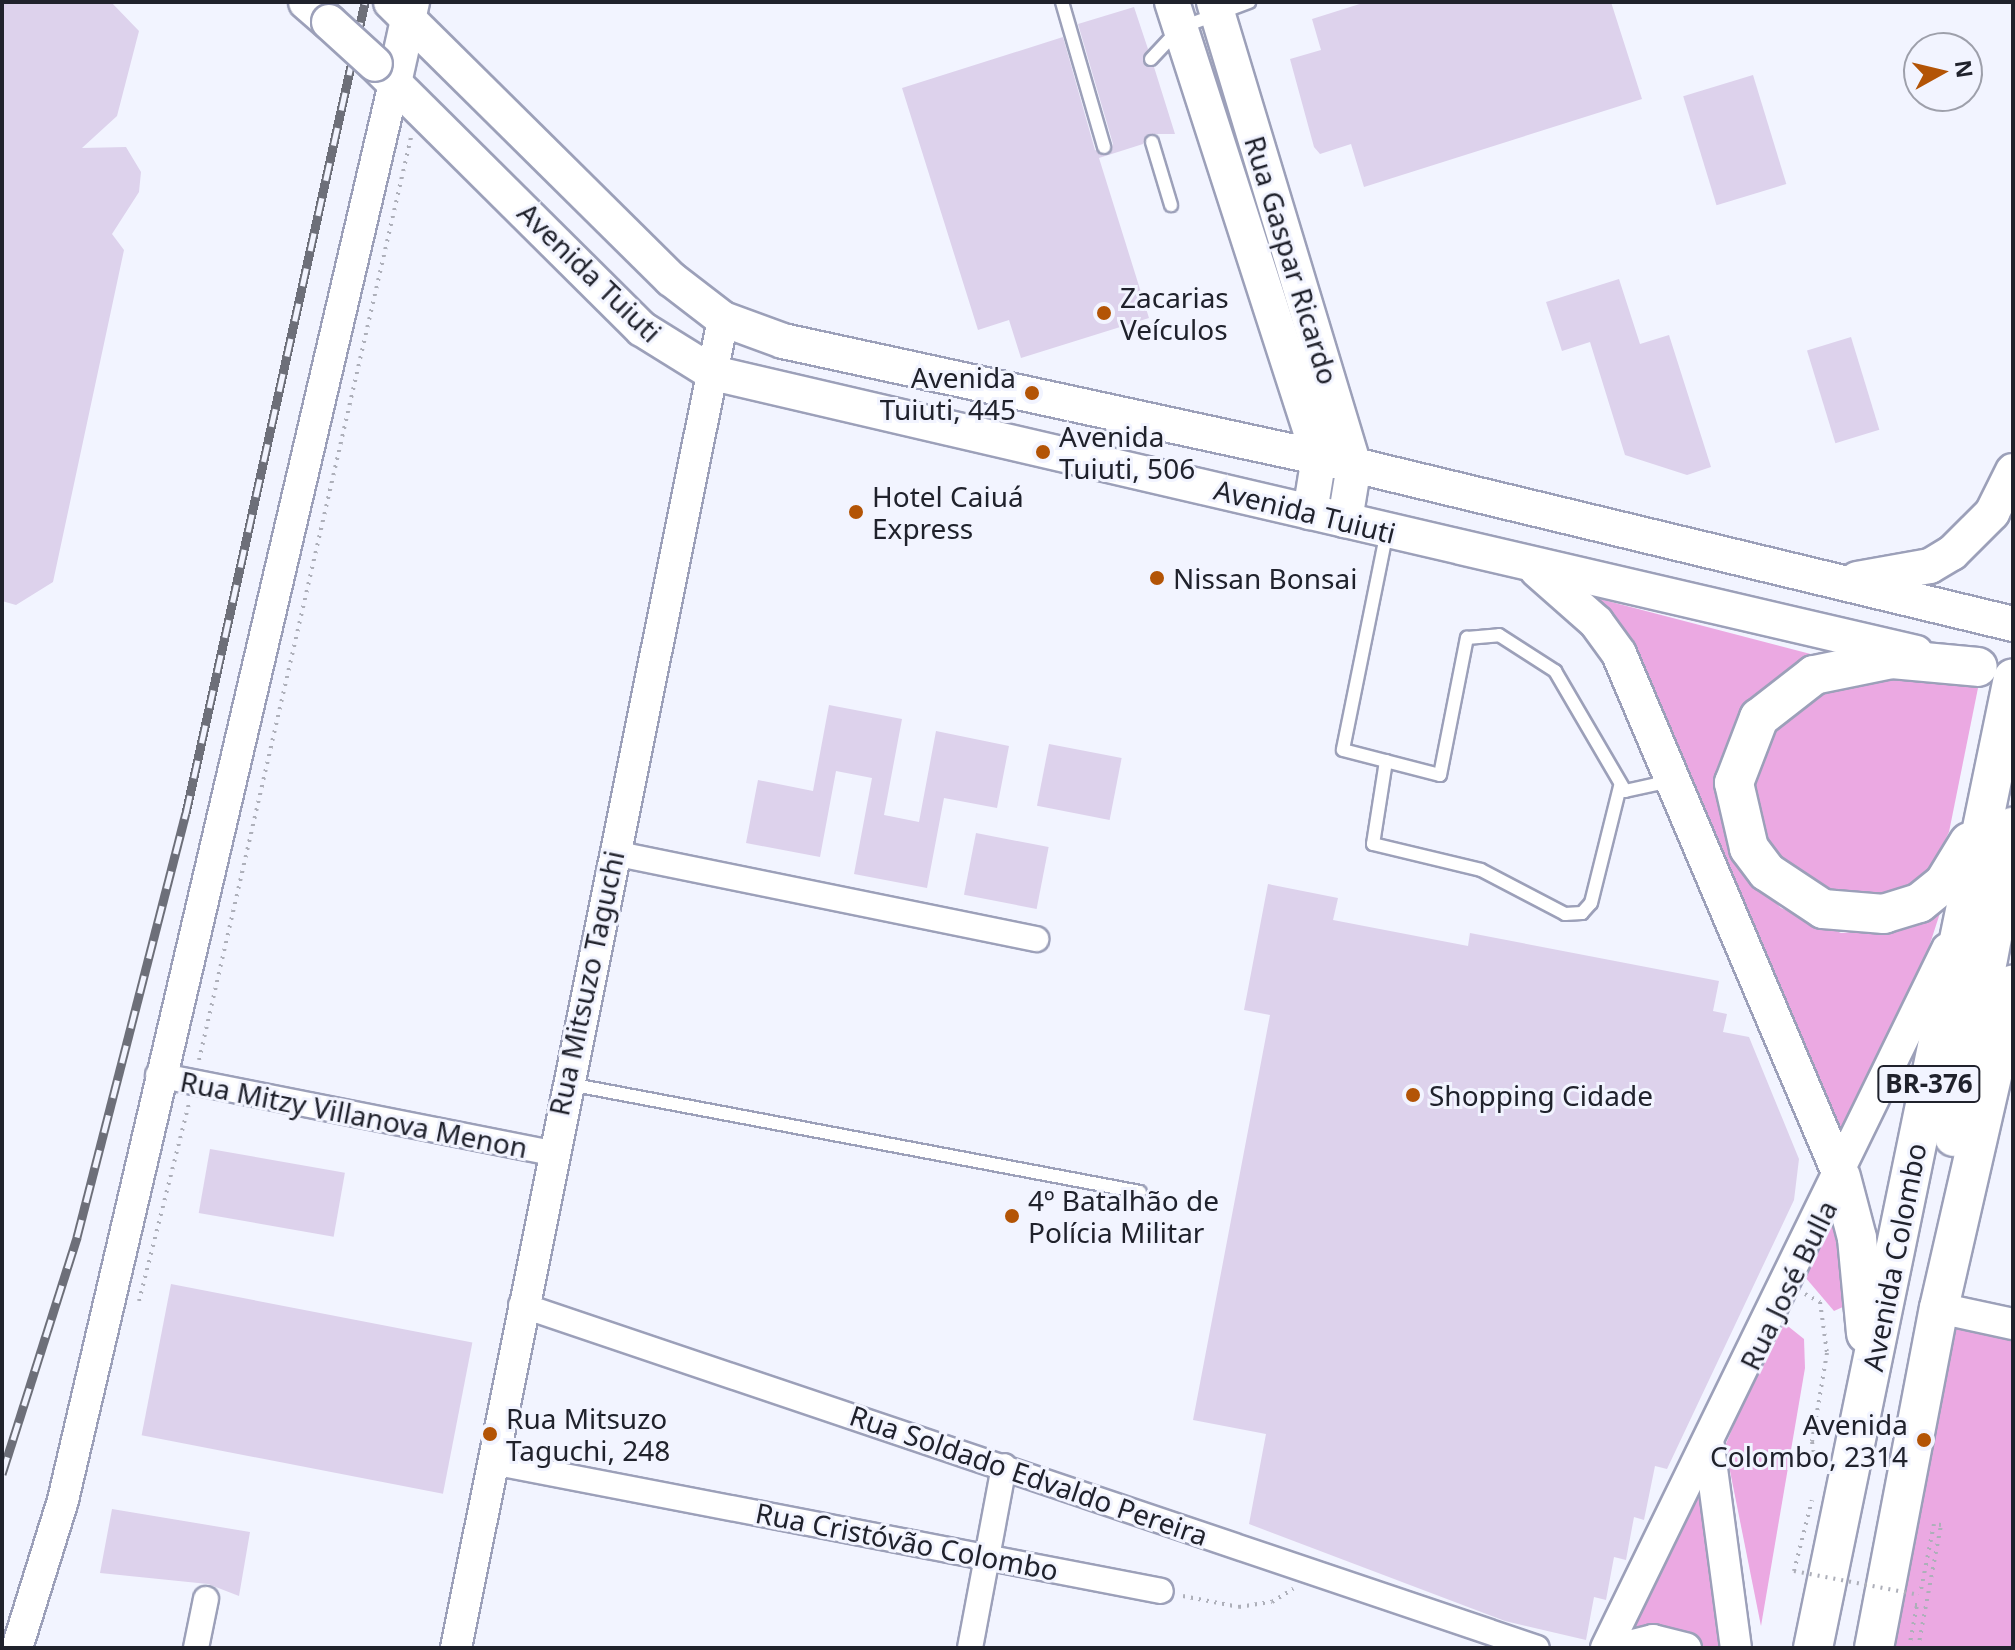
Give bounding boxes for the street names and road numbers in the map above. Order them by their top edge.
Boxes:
street label: Rua Gaspar Ricardo [1238,132,1346,388]
street label: Avenida Tuiuti [511,195,669,349]
street label: Avenida Tuiuti [1211,472,1399,550]
street label: Rua Mitsuzo Taguchi [541,847,631,1119]
road number: BR-376 [1877,1062,1981,1106]
street label: Rua Mitzy Villanova Menon [178,1064,530,1164]
street label: Avenida Colombo [1855,1140,1933,1374]
street label: Rua José Bulla [1732,1195,1844,1375]
street label: Rua Soldado Edvaldo Pereira [846,1398,1212,1552]
street label: Rua Cristóvão Colombo [753,1495,1061,1587]

